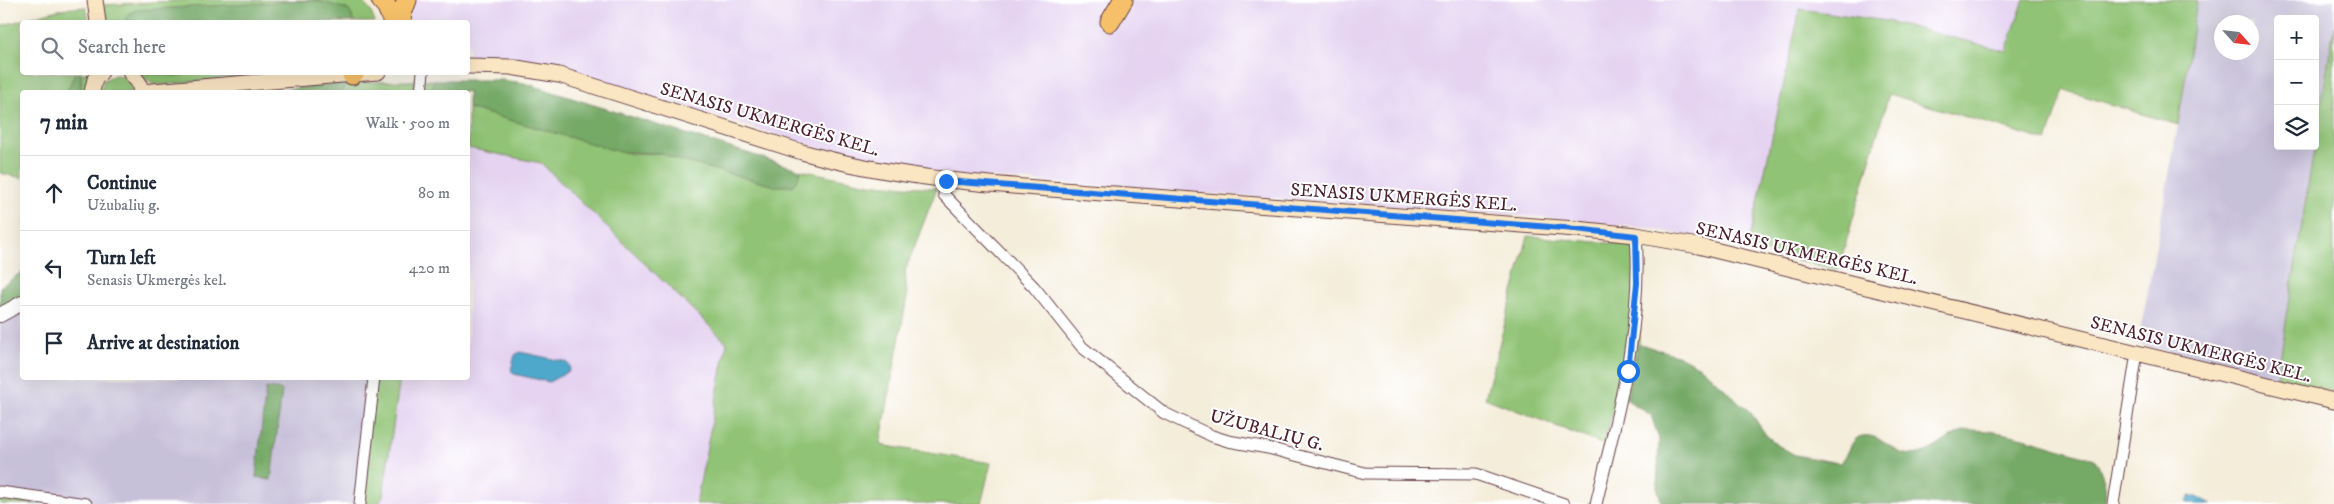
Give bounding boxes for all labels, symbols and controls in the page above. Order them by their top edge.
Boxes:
north arrow [2214,15,2259,60]
map controls [2274,15,2319,150]
button: + [2274,15,2319,60]
search box [20,20,470,75]
icon: search [38,34,66,62]
text: Search here [78,36,166,59]
button: − [2274,60,2319,105]
street label: SENASIS UKMERGĖS KEL. [658,78,882,162]
button: layers [2274,105,2319,150]
text: 7 min [40,110,88,136]
text: Walk · 500 m [365,113,450,133]
route end [935,170,958,193]
text: Continue [87,172,157,195]
icon: ahead [40,179,68,207]
street label: SENASIS UKMERGĖS KEL. [1290,179,1518,217]
text: 80 m [418,183,450,203]
text: Užubalių g. [87,195,160,215]
street label: SENASIS UKMERGĖS KEL. [1694,218,1920,290]
text: Turn left [87,247,156,270]
icon: left [40,254,68,282]
text: 420 m [409,258,450,278]
text: Senasis Ukmergės kel. [87,270,226,290]
street label: SENASIS UKMERGĖS KEL. [2088,312,2314,388]
icon: arrive [40,329,68,357]
text: Arrive at destination [87,332,239,355]
route start [1617,360,1640,383]
street label: UŽUBALIŲ G. [1207,404,1326,457]

